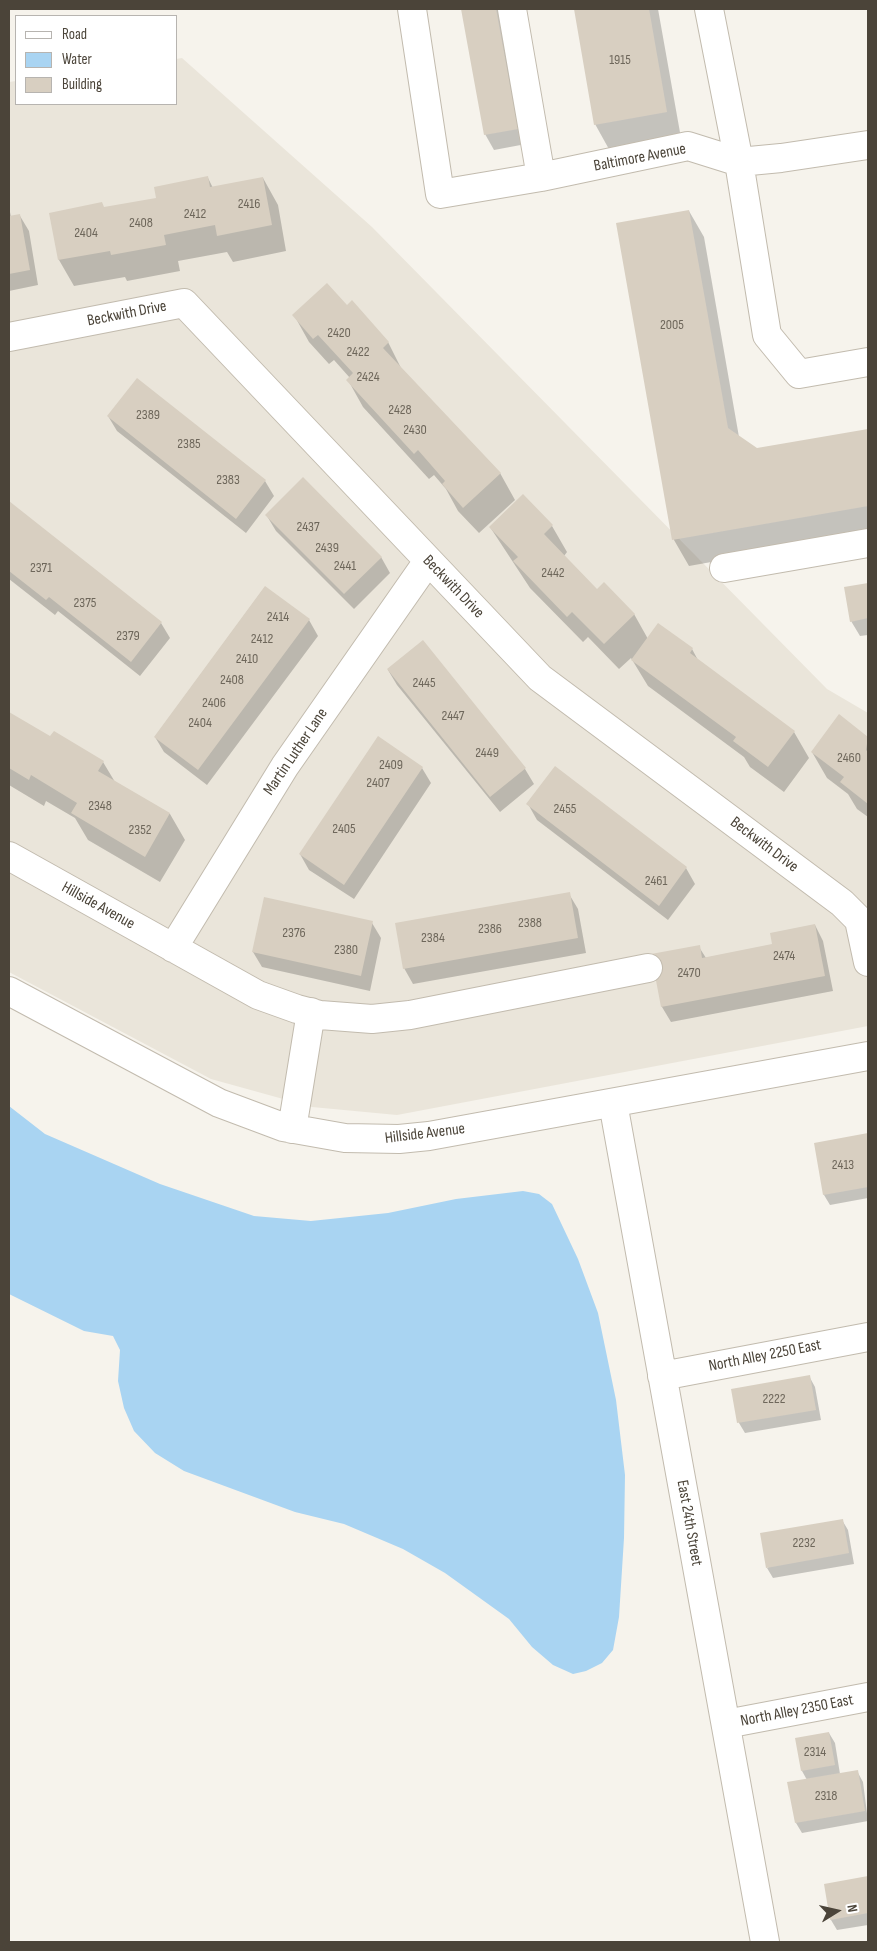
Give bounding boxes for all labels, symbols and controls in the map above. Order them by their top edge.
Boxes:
legend [15,15,178,105]
text: Road [62,25,87,44]
text: Water [62,50,92,69]
house number: 1915 [609,52,631,68]
text: Building [62,75,102,94]
street label: Baltimore Avenue [592,140,688,176]
house number: 2416 [238,196,260,212]
house number: 2412 [184,206,206,222]
house number: 2408 [129,215,153,231]
house number: 2404 [74,225,98,241]
street label: Beckwith Drive [86,297,168,331]
house number: 2005 [660,317,684,333]
house number: 2420 [327,325,351,341]
house number: 2422 [346,344,370,360]
house number: 2424 [356,369,380,385]
house number: 2428 [388,402,412,418]
house number: 2389 [136,407,160,423]
house number: 2430 [403,422,427,438]
house number: 2385 [177,436,201,452]
house number: 2383 [216,472,240,488]
house number: 2437 [296,519,320,535]
house number: 2439 [315,540,339,556]
street label: Beckwith Drive [418,551,488,623]
house number: 2441 [334,558,356,574]
house number: 2371 [30,560,52,576]
house number: 2442 [541,565,565,581]
house number: 2375 [74,595,96,611]
house number: 2414 [267,609,289,625]
house number: 2379 [116,628,140,644]
house number: 2412 [251,631,273,647]
house number: 2410 [236,651,258,667]
house number: 2408 [220,672,244,688]
house number: 2445 [412,675,436,691]
house number: 2406 [202,695,226,711]
street label: Martin Luther Lane [260,705,332,799]
house number: 2447 [442,708,464,724]
house number: 2404 [188,715,212,731]
house number: 2449 [475,745,499,761]
house number: 2460 [837,750,861,766]
house number: 2409 [379,757,403,773]
house number: 2407 [366,775,390,791]
house number: 2348 [88,798,112,814]
house number: 2455 [554,801,576,817]
street label: Beckwith Drive [726,813,802,877]
house number: 2405 [332,821,356,837]
house number: 2352 [128,822,152,838]
house number: 2461 [645,873,667,889]
street label: Hillside Avenue [58,878,138,934]
house number: 2388 [518,915,542,931]
house number: 2386 [478,921,502,937]
house number: 2376 [282,925,306,941]
house number: 2384 [421,930,445,946]
house number: 2380 [334,942,358,958]
house number: 2474 [773,948,795,964]
house number: 2470 [677,965,701,981]
street label: Hillside Avenue [384,1120,466,1148]
house number: 2413 [832,1157,854,1173]
street label: North Alley 2250 East [707,1336,823,1376]
house number: 2222 [762,1391,786,1407]
street label: East 24th Street [672,1479,706,1567]
house number: 2232 [792,1535,816,1551]
street label: North Alley 2350 East [739,1691,855,1731]
house number: 2314 [804,1744,826,1760]
house number: 2318 [815,1788,837,1804]
north arrow [812,1886,862,1936]
text: N [843,1903,861,1913]

